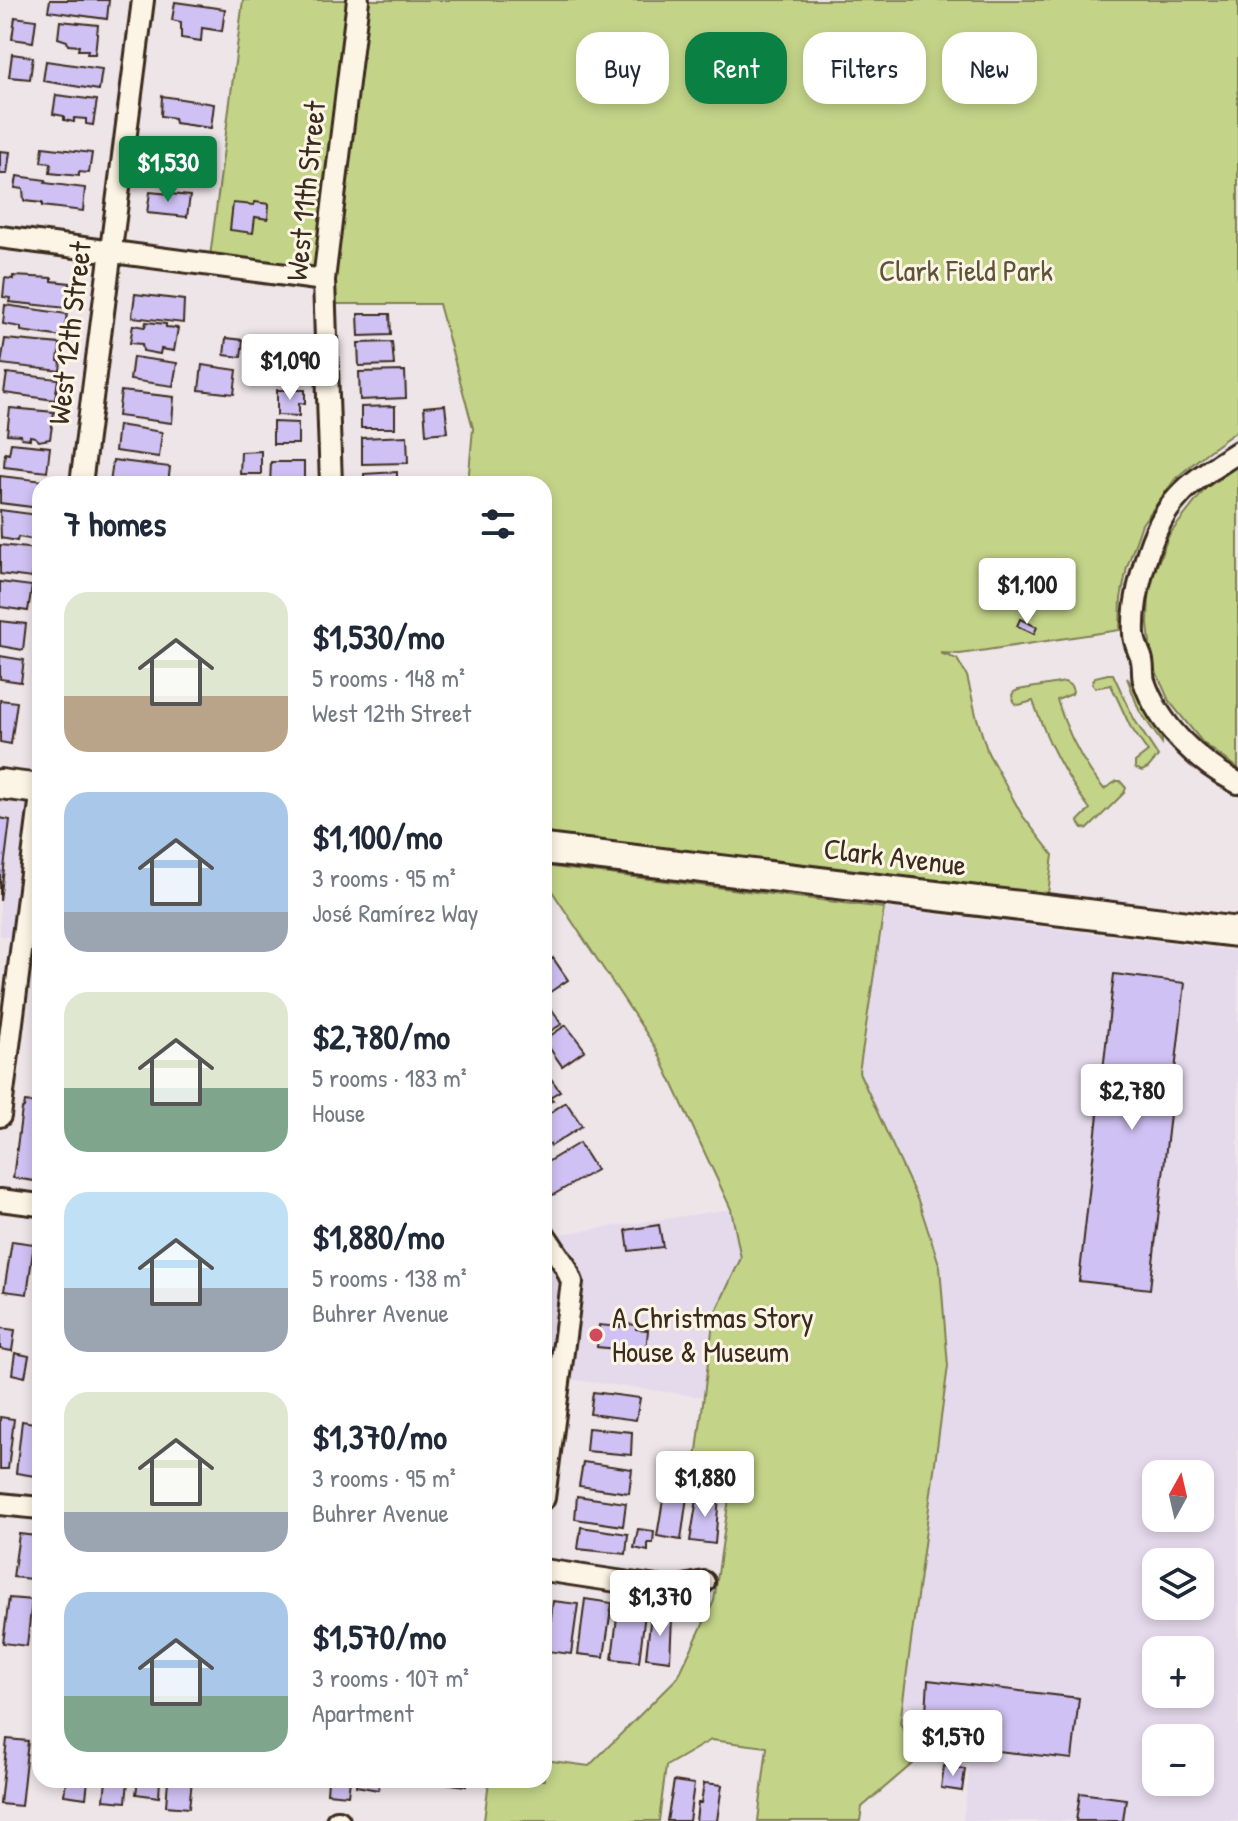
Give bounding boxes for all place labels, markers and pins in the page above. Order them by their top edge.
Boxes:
pin: $1,530 [103,136,233,204]
pin: $1,090 [225,334,355,402]
pin: $1,100 [962,558,1092,626]
pin: $2,780 [1067,1064,1197,1132]
place label: A Christmas Story House & Museum [612,1297,814,1371]
marker: A Christmas Story House & Museum [587,1326,605,1344]
pin: $1,880 [640,1451,770,1519]
pin: $1,370 [595,1570,725,1638]
pin: $1,570 [888,1710,1018,1778]

